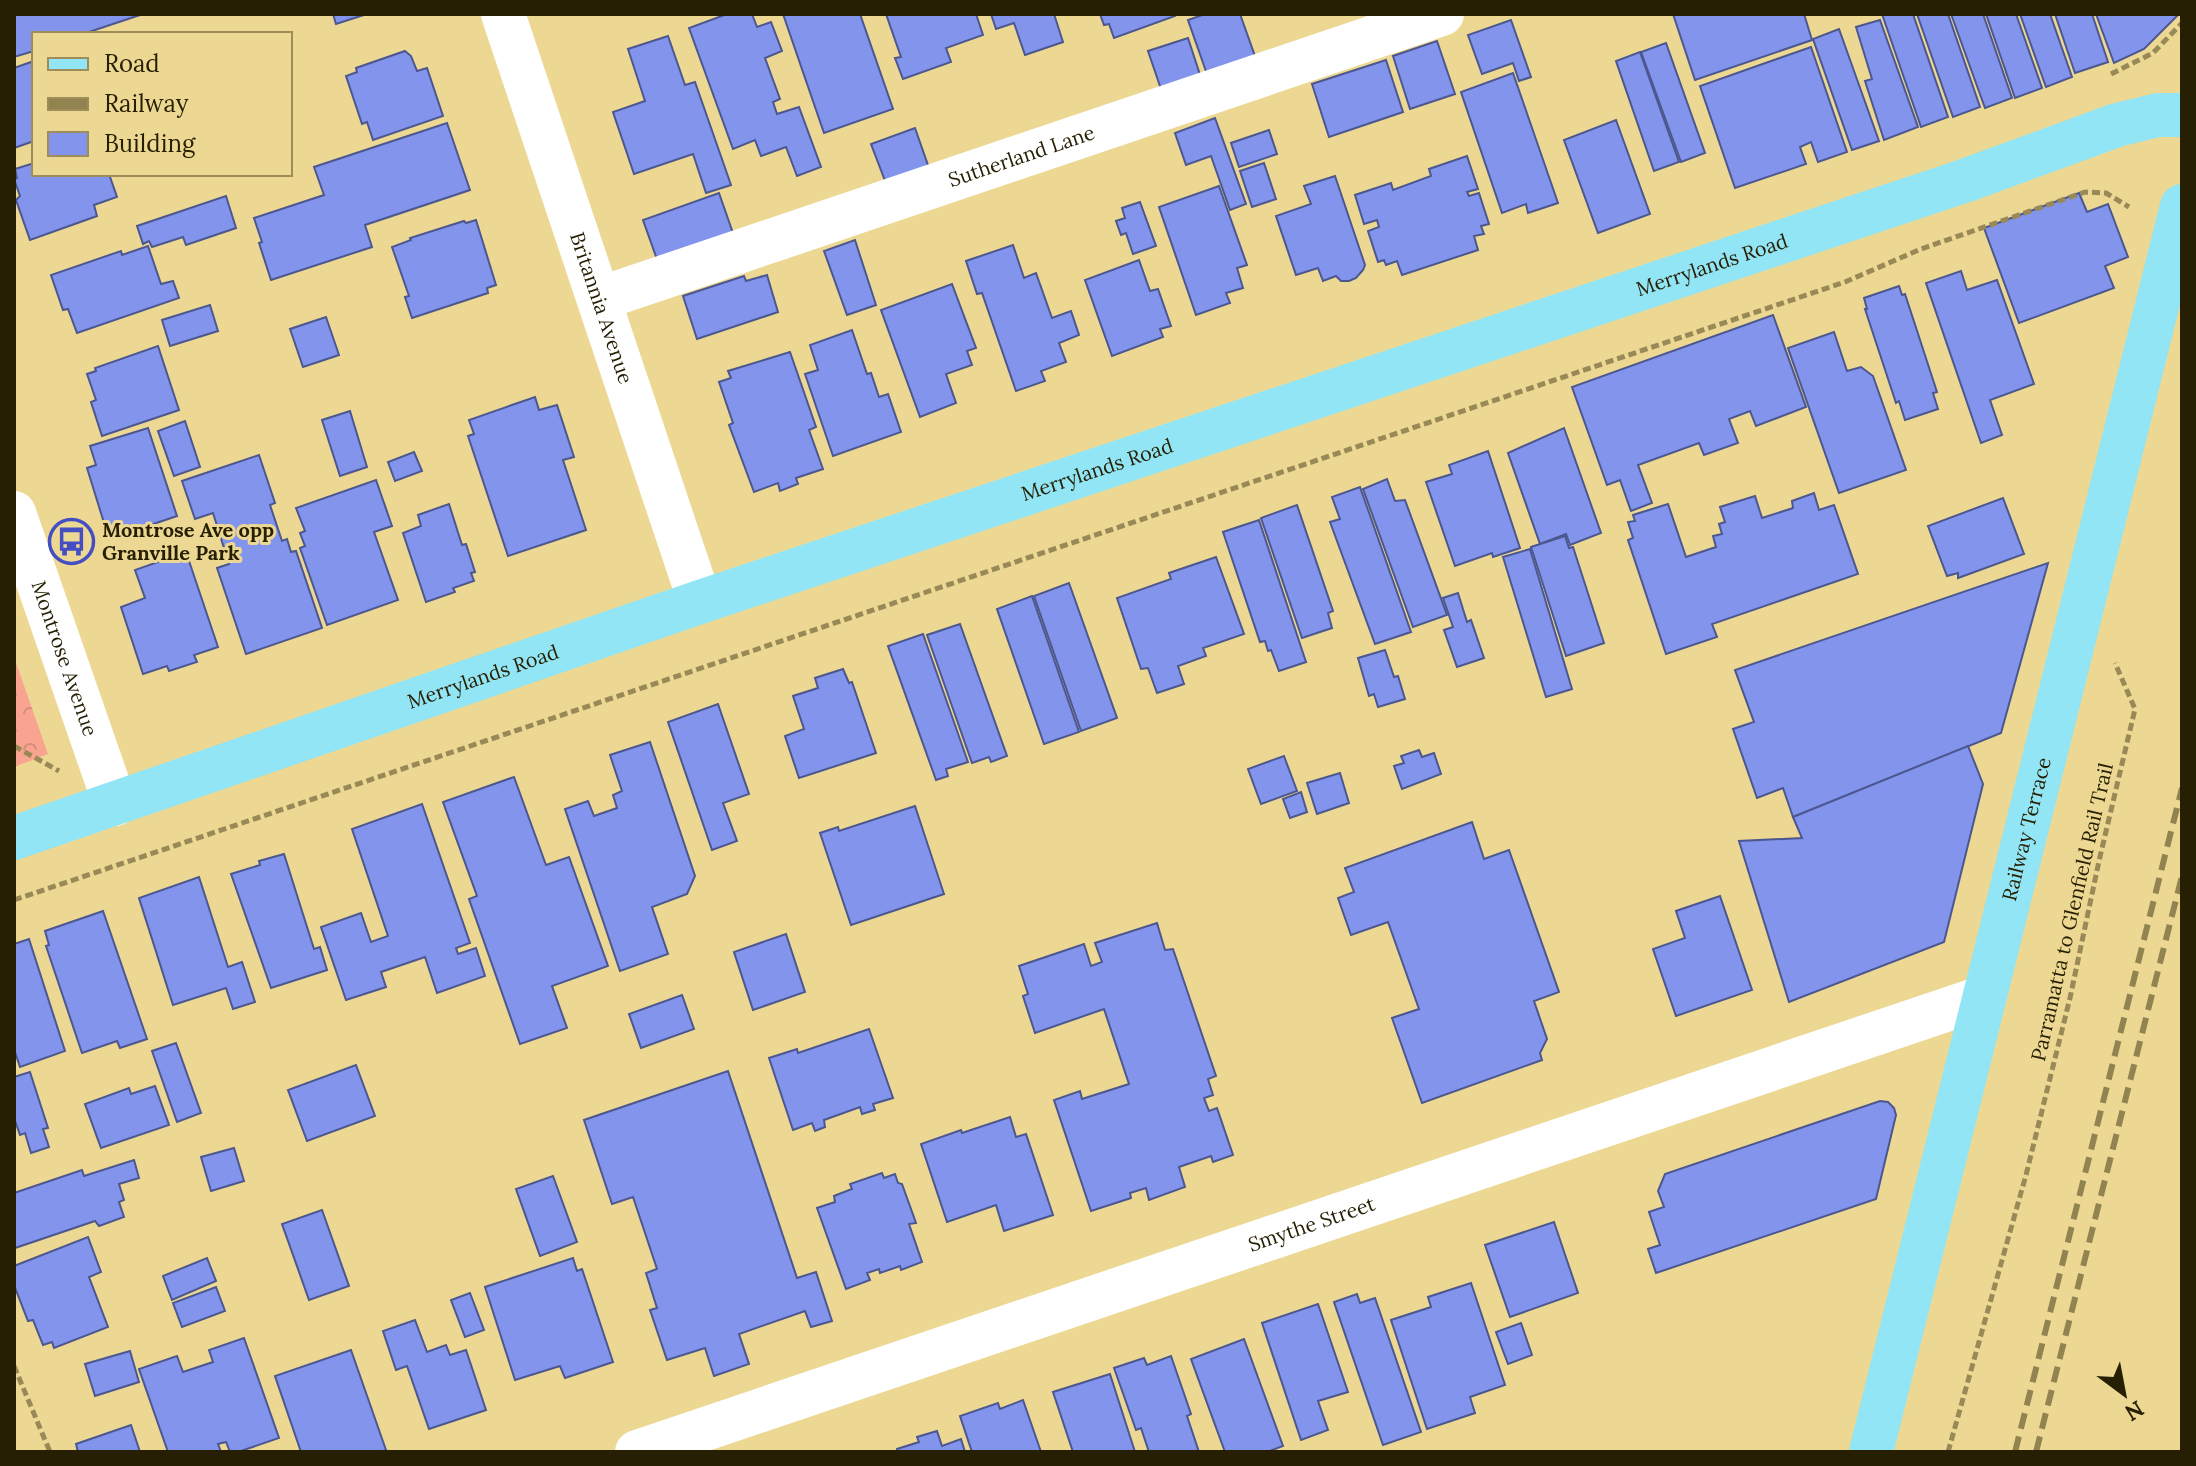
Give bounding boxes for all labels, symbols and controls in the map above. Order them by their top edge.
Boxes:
legend [32,32,292,176]
text: Road [104,48,160,79]
text: Railway [104,88,189,119]
street label: Sutherland Lane [945,119,1098,192]
text: Building [104,128,196,159]
street label: Merrylands Road [1633,228,1791,301]
street label: Britannia Avenue [565,229,639,387]
street label: Merrylands Road [1018,432,1176,506]
place label: Montrose Ave opp Granville Park [102,517,274,565]
bus stop icon: Montrose Ave opp Granville Park [47,518,95,566]
street label: Montrose Avenue [26,577,104,740]
street label: Merrylands Road [404,639,562,714]
street label: Railway Terrace [1996,754,2056,903]
street label: Parramatta to Glenfield Rail Trail [2025,760,2118,1063]
street label: Smythe Street [1245,1191,1378,1257]
north arrow [2084,1354,2164,1434]
text: N [2120,1395,2149,1427]

